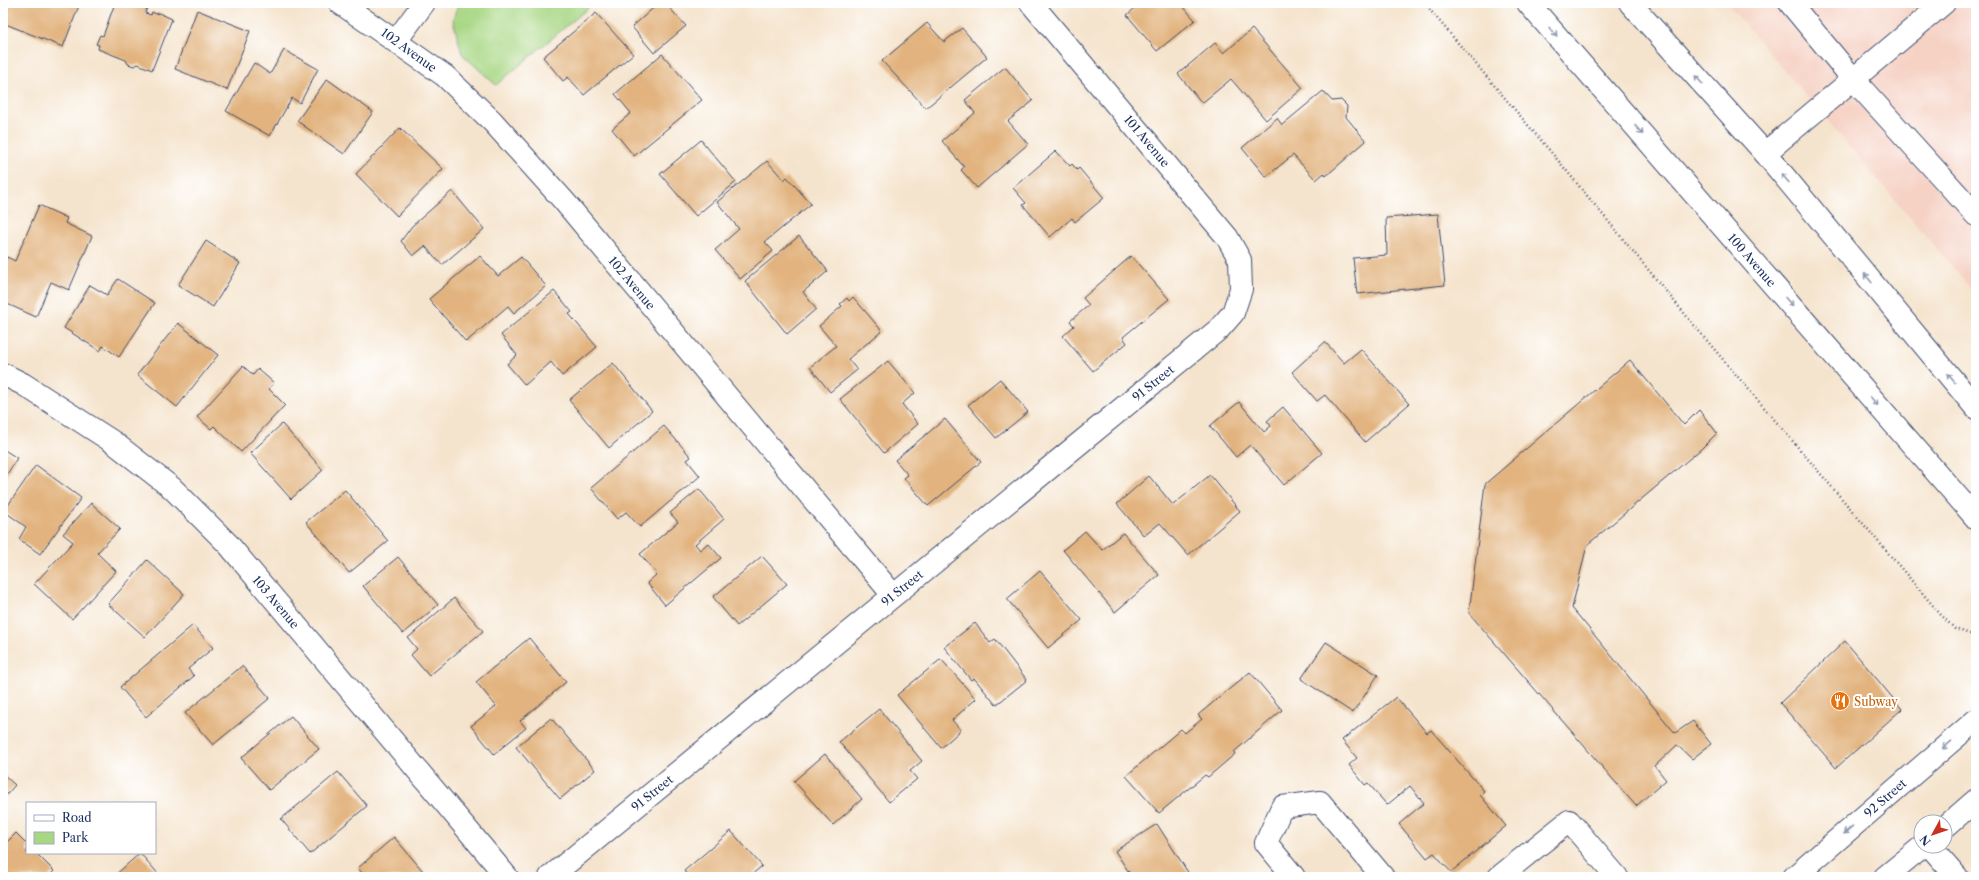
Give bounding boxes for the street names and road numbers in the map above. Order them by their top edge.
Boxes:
street label: 102 Avenue [378,25,440,75]
street label: 101 Avenue [1121,112,1173,170]
street label: 100 Avenue [1725,230,1779,290]
street label: 102 Avenue [605,253,659,313]
street label: 91 Street [1129,361,1177,404]
street label: 91 Street [878,566,926,609]
street label: 103 Avenue [249,572,303,632]
street label: 91 Street [628,771,676,814]
street label: 92 Street [1861,775,1910,820]

